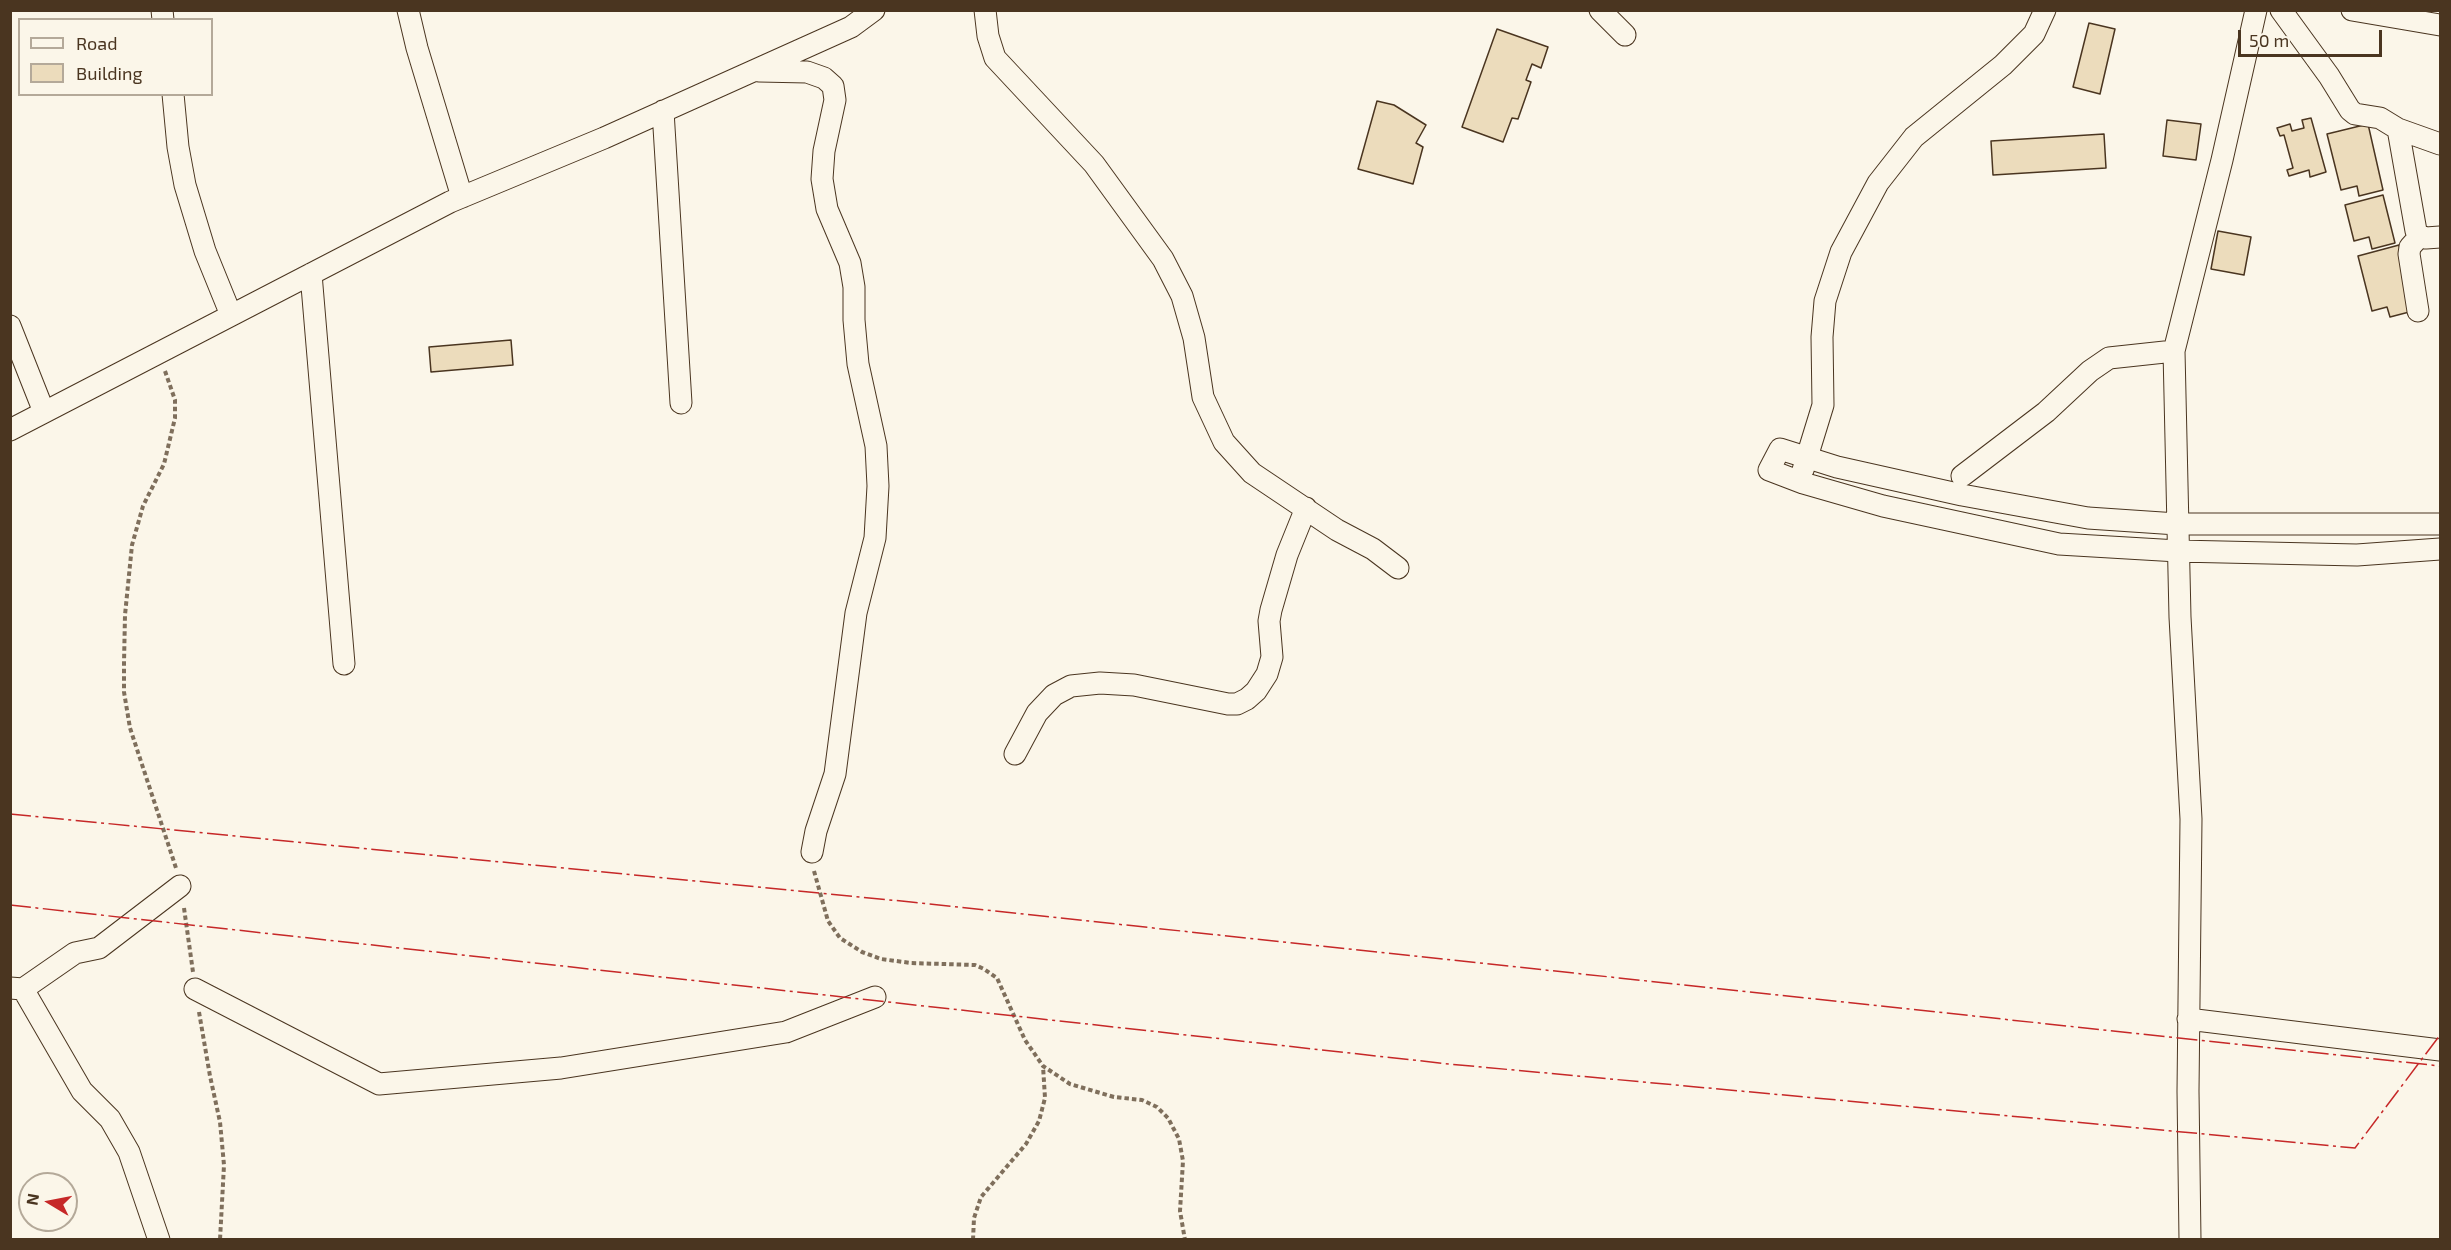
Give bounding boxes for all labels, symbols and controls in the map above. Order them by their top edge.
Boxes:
legend [18,18,213,96]
scale bar [2241,18,2385,56]
text: 50 m [2249,29,2289,51]
text: Road [76,32,117,54]
text: Building [76,62,143,84]
north arrow [18,1172,78,1232]
text: N [21,1192,42,1206]

